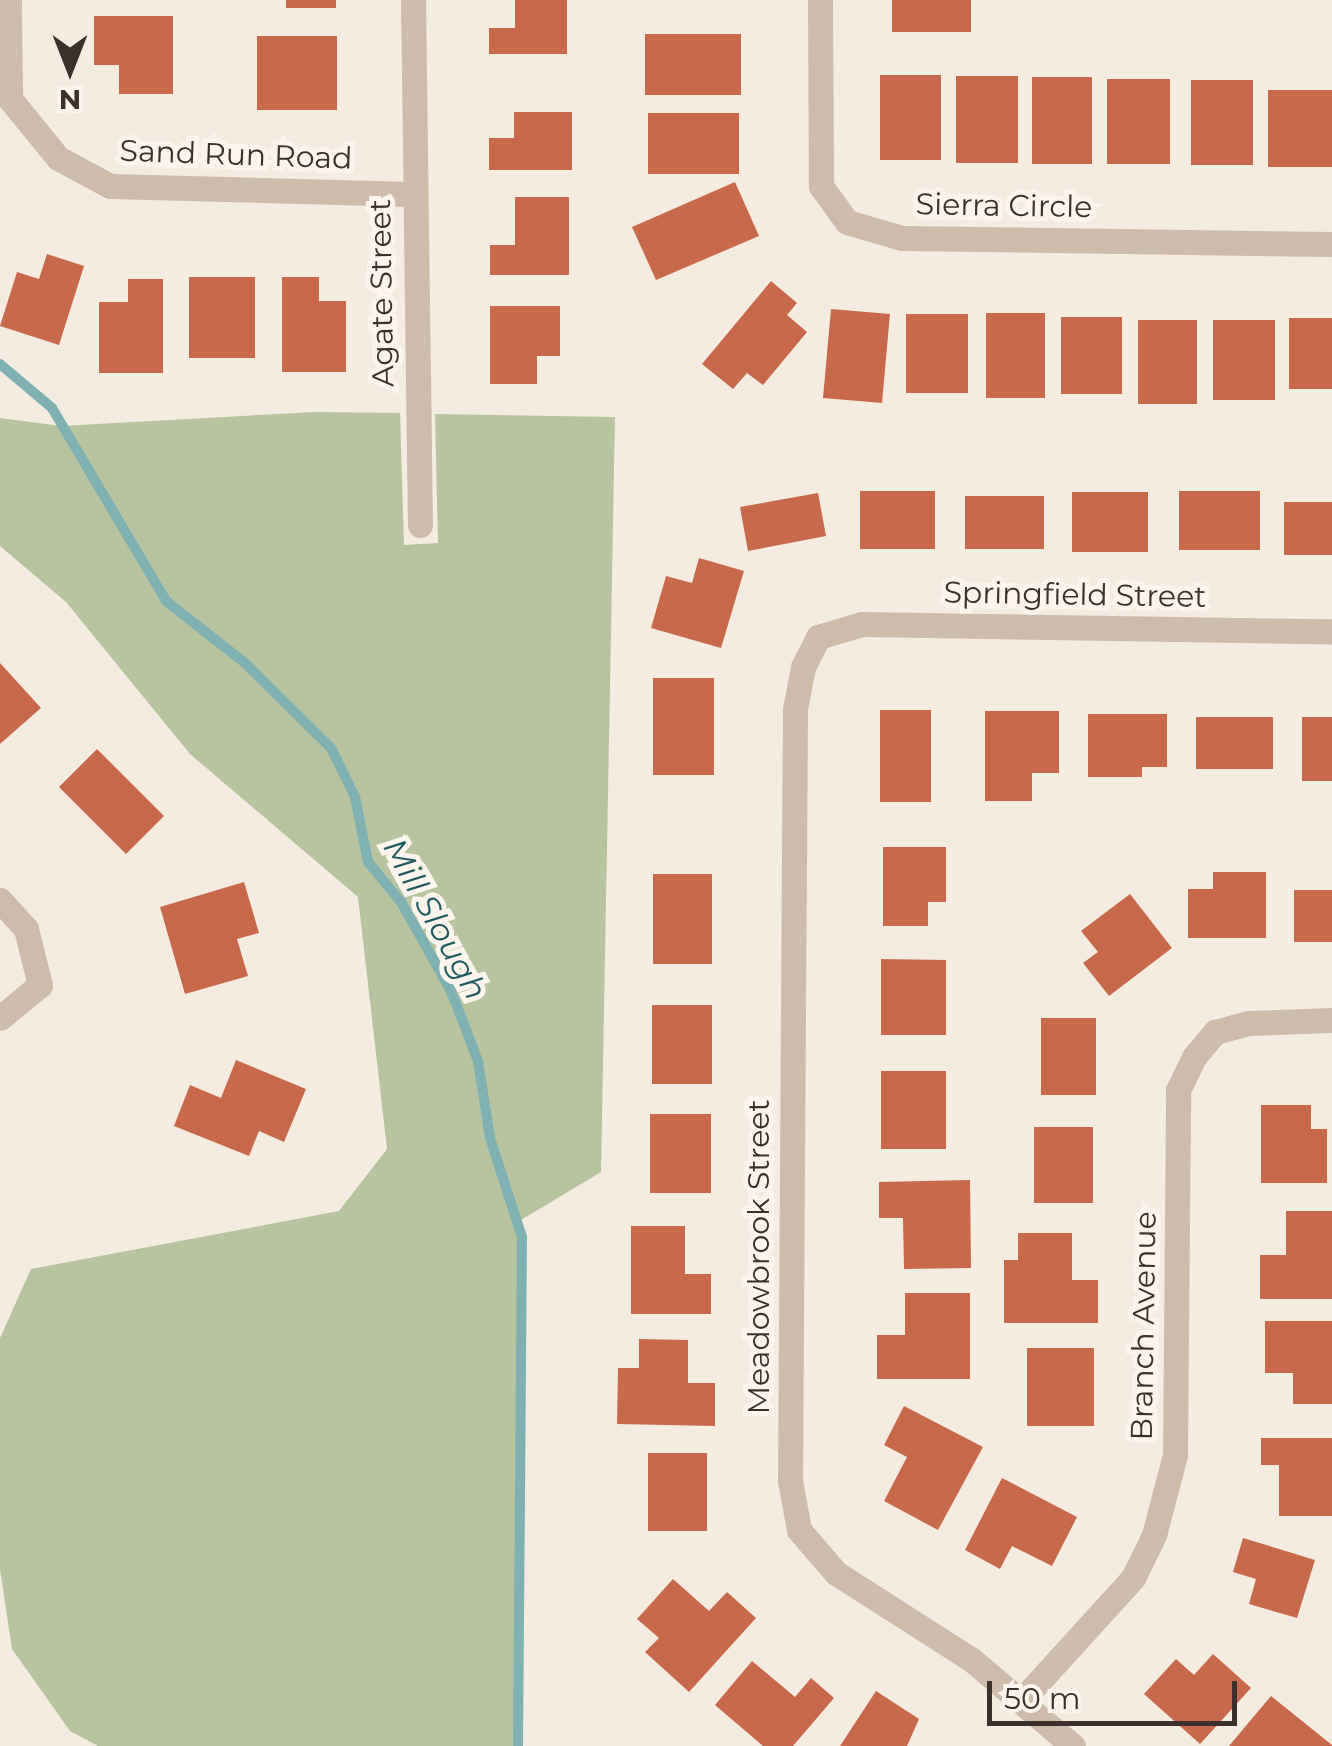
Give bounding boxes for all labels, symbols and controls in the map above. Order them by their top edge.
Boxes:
north arrow [20,20,120,120]
text: N [59,83,81,117]
street label: Sand Run Road [119,133,353,177]
street label: Sierra Circle [915,186,1093,226]
street label: Agate Street [362,199,402,387]
street label: Springfield Street [943,575,1207,615]
water label: Mill Slough [375,832,495,1006]
street label: Meadowbrook Street [741,1099,777,1415]
street label: Branch Avenue [1124,1211,1164,1441]
scale bar [992,1661,1242,1723]
text: 50 m [1004,1680,1081,1717]

